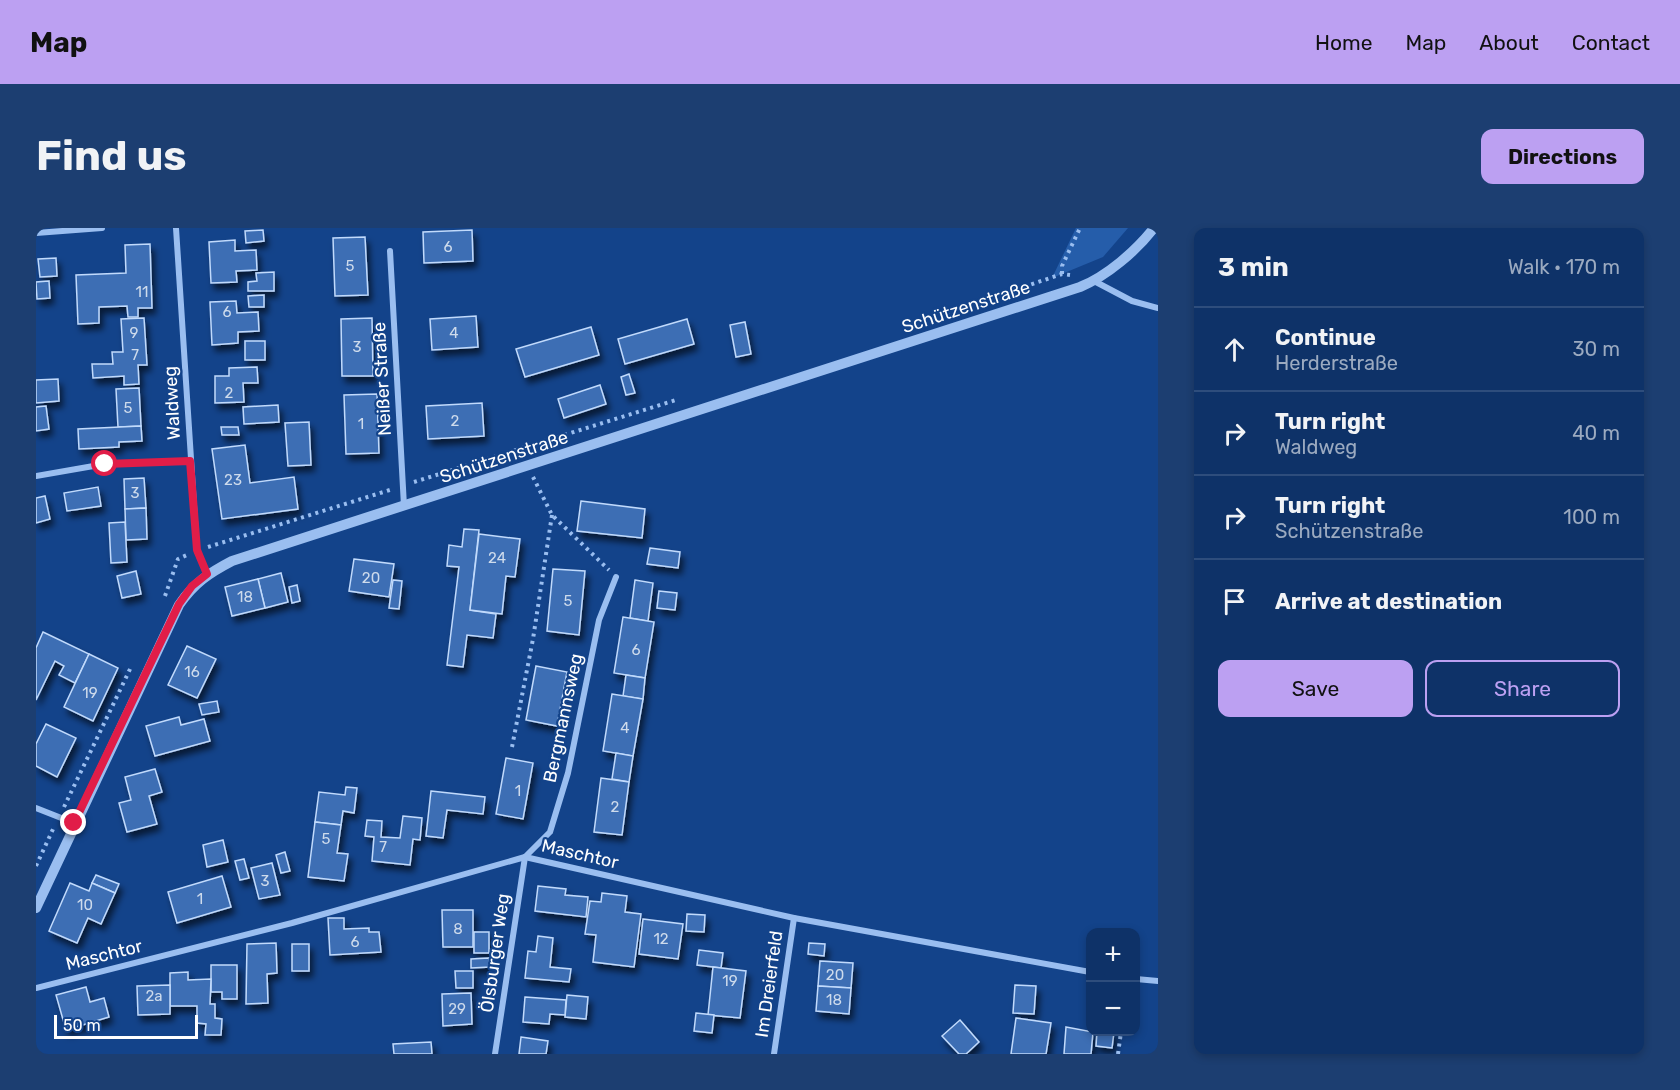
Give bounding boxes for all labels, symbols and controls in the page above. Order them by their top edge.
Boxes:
text: Map [30,26,87,59]
text: Home [1315,30,1372,55]
text: Map [1405,30,1446,55]
text: About [1479,30,1539,55]
text: Contact [1572,30,1650,55]
button: Directions [1481,129,1644,184]
text: Find us [36,131,187,181]
house number: 6 [443,238,453,256]
text: 3 min [1218,252,1289,283]
text: Walk · 170 m [1508,255,1620,279]
house number: 5 [346,257,355,275]
street label: Schützenstraße [899,276,1033,338]
house number: 11 [136,283,148,301]
house number: 6 [222,303,232,321]
street label: Neißer Straße [368,321,396,437]
house number: 9 [130,324,139,342]
house number: 4 [449,324,459,342]
text: Continue [1275,324,1376,351]
icon: ahead [1218,333,1251,366]
text: 30 m [1573,337,1620,361]
house number: 3 [352,338,362,356]
house number: 7 [131,346,139,364]
text: Herderstraße [1275,351,1398,375]
street label: Waldweg [159,365,185,441]
house number: 2 [225,384,234,402]
house number: 5 [124,399,133,417]
text: Turn right [1275,408,1385,435]
house number: 2 [451,412,460,430]
house number: 1 [358,415,364,433]
icon: right [1218,417,1251,450]
text: 40 m [1572,421,1620,445]
street label: Schützenstraße [437,426,571,488]
text: Waldweg [1275,435,1357,459]
route start [91,450,117,476]
house number: 23 [224,471,242,489]
house number: 3 [130,484,140,502]
text: Turn right [1275,492,1385,519]
icon: right [1218,501,1251,534]
text: 100 m [1563,505,1620,529]
text: Schützenstraße [1275,519,1423,543]
house number: 24 [488,549,506,567]
house number: 20 [362,569,380,587]
icon: arrive [1218,585,1251,618]
house number: 18 [237,588,253,606]
text: Arrive at destination [1275,588,1502,615]
house number: 5 [564,592,573,610]
house number: 6 [631,641,641,659]
street label: Bergmannsweg [539,652,587,784]
button: Save [1218,660,1413,717]
button: Share [1425,660,1620,717]
house number: 16 [184,663,200,681]
house number: 19 [82,684,98,702]
house number: 4 [620,719,630,737]
house number: 1 [515,782,521,800]
house number: 2 [611,798,620,816]
route end [60,809,86,835]
house number: 5 [322,830,331,848]
street label: Maschtor [539,834,621,874]
house number: 7 [379,838,387,856]
house number: 3 [260,872,270,890]
house number: 1 [197,890,203,908]
street label: Ölsburger Weg [476,892,514,1014]
house number: 10 [77,896,93,914]
house number: 8 [453,920,463,938]
map controls [1086,928,1140,1036]
button: + [1086,928,1140,982]
street label: Im Dreierfeld [751,929,787,1039]
house number: 12 [653,930,669,948]
house number: 6 [350,933,360,951]
street label: Maschtor [63,935,145,975]
house number: 20 [826,966,844,984]
house number: 19 [722,972,738,990]
button: − [1086,982,1140,1036]
house number: 2a [145,987,163,1005]
house number: 18 [826,991,842,1009]
house number: 29 [448,1000,466,1018]
scale bar [54,1012,198,1040]
text: 50 m [63,1016,101,1035]

